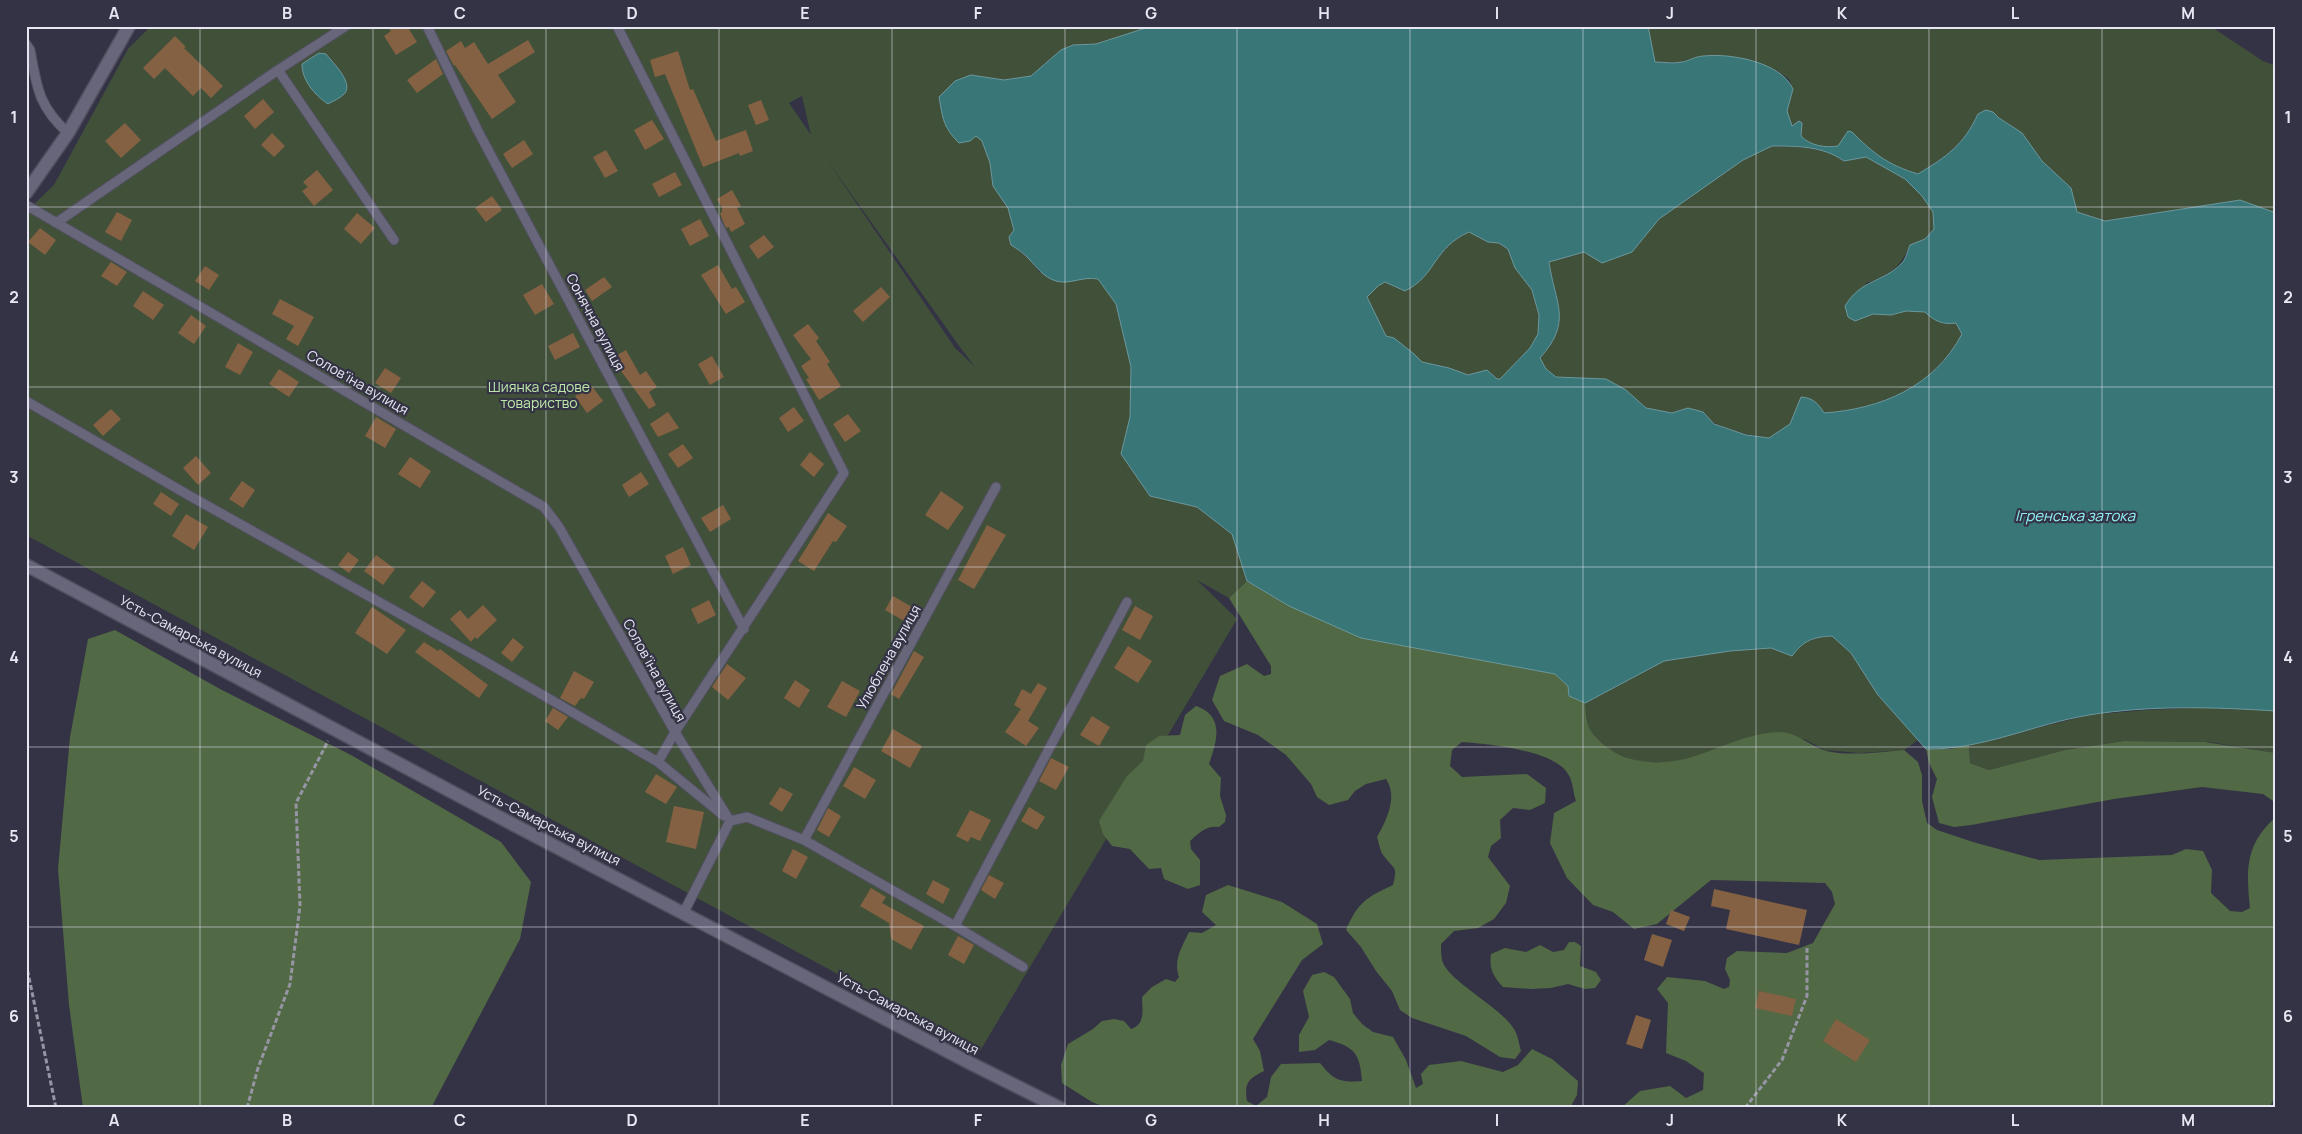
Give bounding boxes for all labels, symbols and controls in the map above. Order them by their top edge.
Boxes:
text: A [109,2,120,24]
text: B [282,2,292,24]
text: C [454,2,466,24]
text: D [626,2,638,24]
text: E [800,2,810,24]
text: F [974,2,983,24]
text: G [1145,2,1157,24]
text: H [1318,2,1330,24]
text: I [1495,2,1499,24]
text: J [1666,2,1674,24]
text: K [1837,2,1848,24]
text: L [2011,2,2020,24]
text: M [2181,2,2195,24]
text: 1 [10,106,18,128]
text: 1 [2284,106,2292,128]
street label: Сонячна вулиця [562,270,630,374]
text: 2 [9,286,19,308]
text: 2 [2283,286,2293,308]
street label: Солов'їна вулиця [304,345,412,419]
park label: Шиянка садове товариство [488,377,590,412]
text: 3 [9,466,19,488]
text: 3 [2283,466,2293,488]
water label: Ігренська затока [2015,505,2136,526]
street label: Усть-Самарська вулиця [116,590,266,682]
street label: Улюблена вулиця [851,601,925,713]
street label: Солов'їна вулиця [619,615,691,725]
text: 4 [9,646,19,668]
text: 4 [2283,646,2293,668]
street label: Усть-Самарська вулиця [474,780,624,870]
text: 5 [9,825,19,847]
text: 5 [2283,825,2293,847]
street label: Усть-Самарська вулиця [833,967,983,1059]
text: 6 [9,1005,19,1027]
text: 6 [2283,1005,2293,1027]
text: A [109,1109,120,1131]
text: B [282,1109,292,1131]
text: C [454,1109,466,1131]
text: D [626,1109,638,1131]
text: E [800,1109,810,1131]
text: F [974,1109,983,1131]
text: G [1145,1109,1157,1131]
text: H [1318,1109,1330,1131]
text: I [1495,1109,1499,1131]
text: J [1666,1109,1674,1131]
text: K [1837,1109,1848,1131]
text: L [2011,1109,2020,1131]
text: M [2181,1109,2195,1131]

